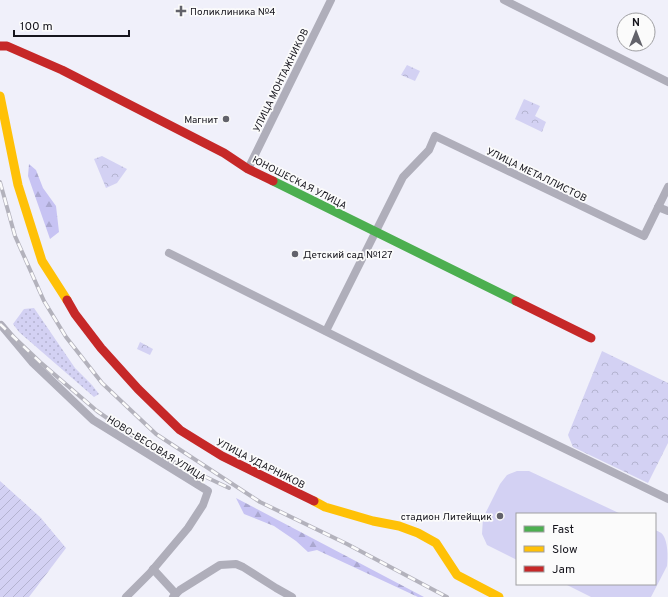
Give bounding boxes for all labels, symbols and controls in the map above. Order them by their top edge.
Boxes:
marker: Поликлиника №4 [175,5,187,17]
place label: Поликлиника №4 [190,6,276,19]
scale bar [14,12,129,38]
north arrow [616,12,656,52]
text: N [632,16,640,30]
text: 100 m [20,19,53,35]
street label: УЛИЦА МОНТАЖНИКОВ [251,27,312,135]
place label: Магнит [184,114,218,127]
marker: Магнит [221,114,231,124]
street label: УЛИЦА МЕТАЛЛИСТОВ [484,145,589,205]
street label: ЮНОШЕСКАЯ УЛИЦА [250,154,349,213]
marker: Детский сад №127 [290,249,300,259]
place label: Детский сад №127 [303,249,393,262]
street label: НОВО-ВЕСОВАЯ УЛИЦА [104,413,209,485]
street label: УЛИЦА УДАРНИКОВ [214,436,307,492]
place label: стадион Литейщик [401,511,492,524]
marker: стадион Литейщик [495,511,505,521]
legend [516,513,656,585]
text: Fast [552,522,574,538]
text: Slow [552,542,578,558]
text: Jam [552,562,575,578]

